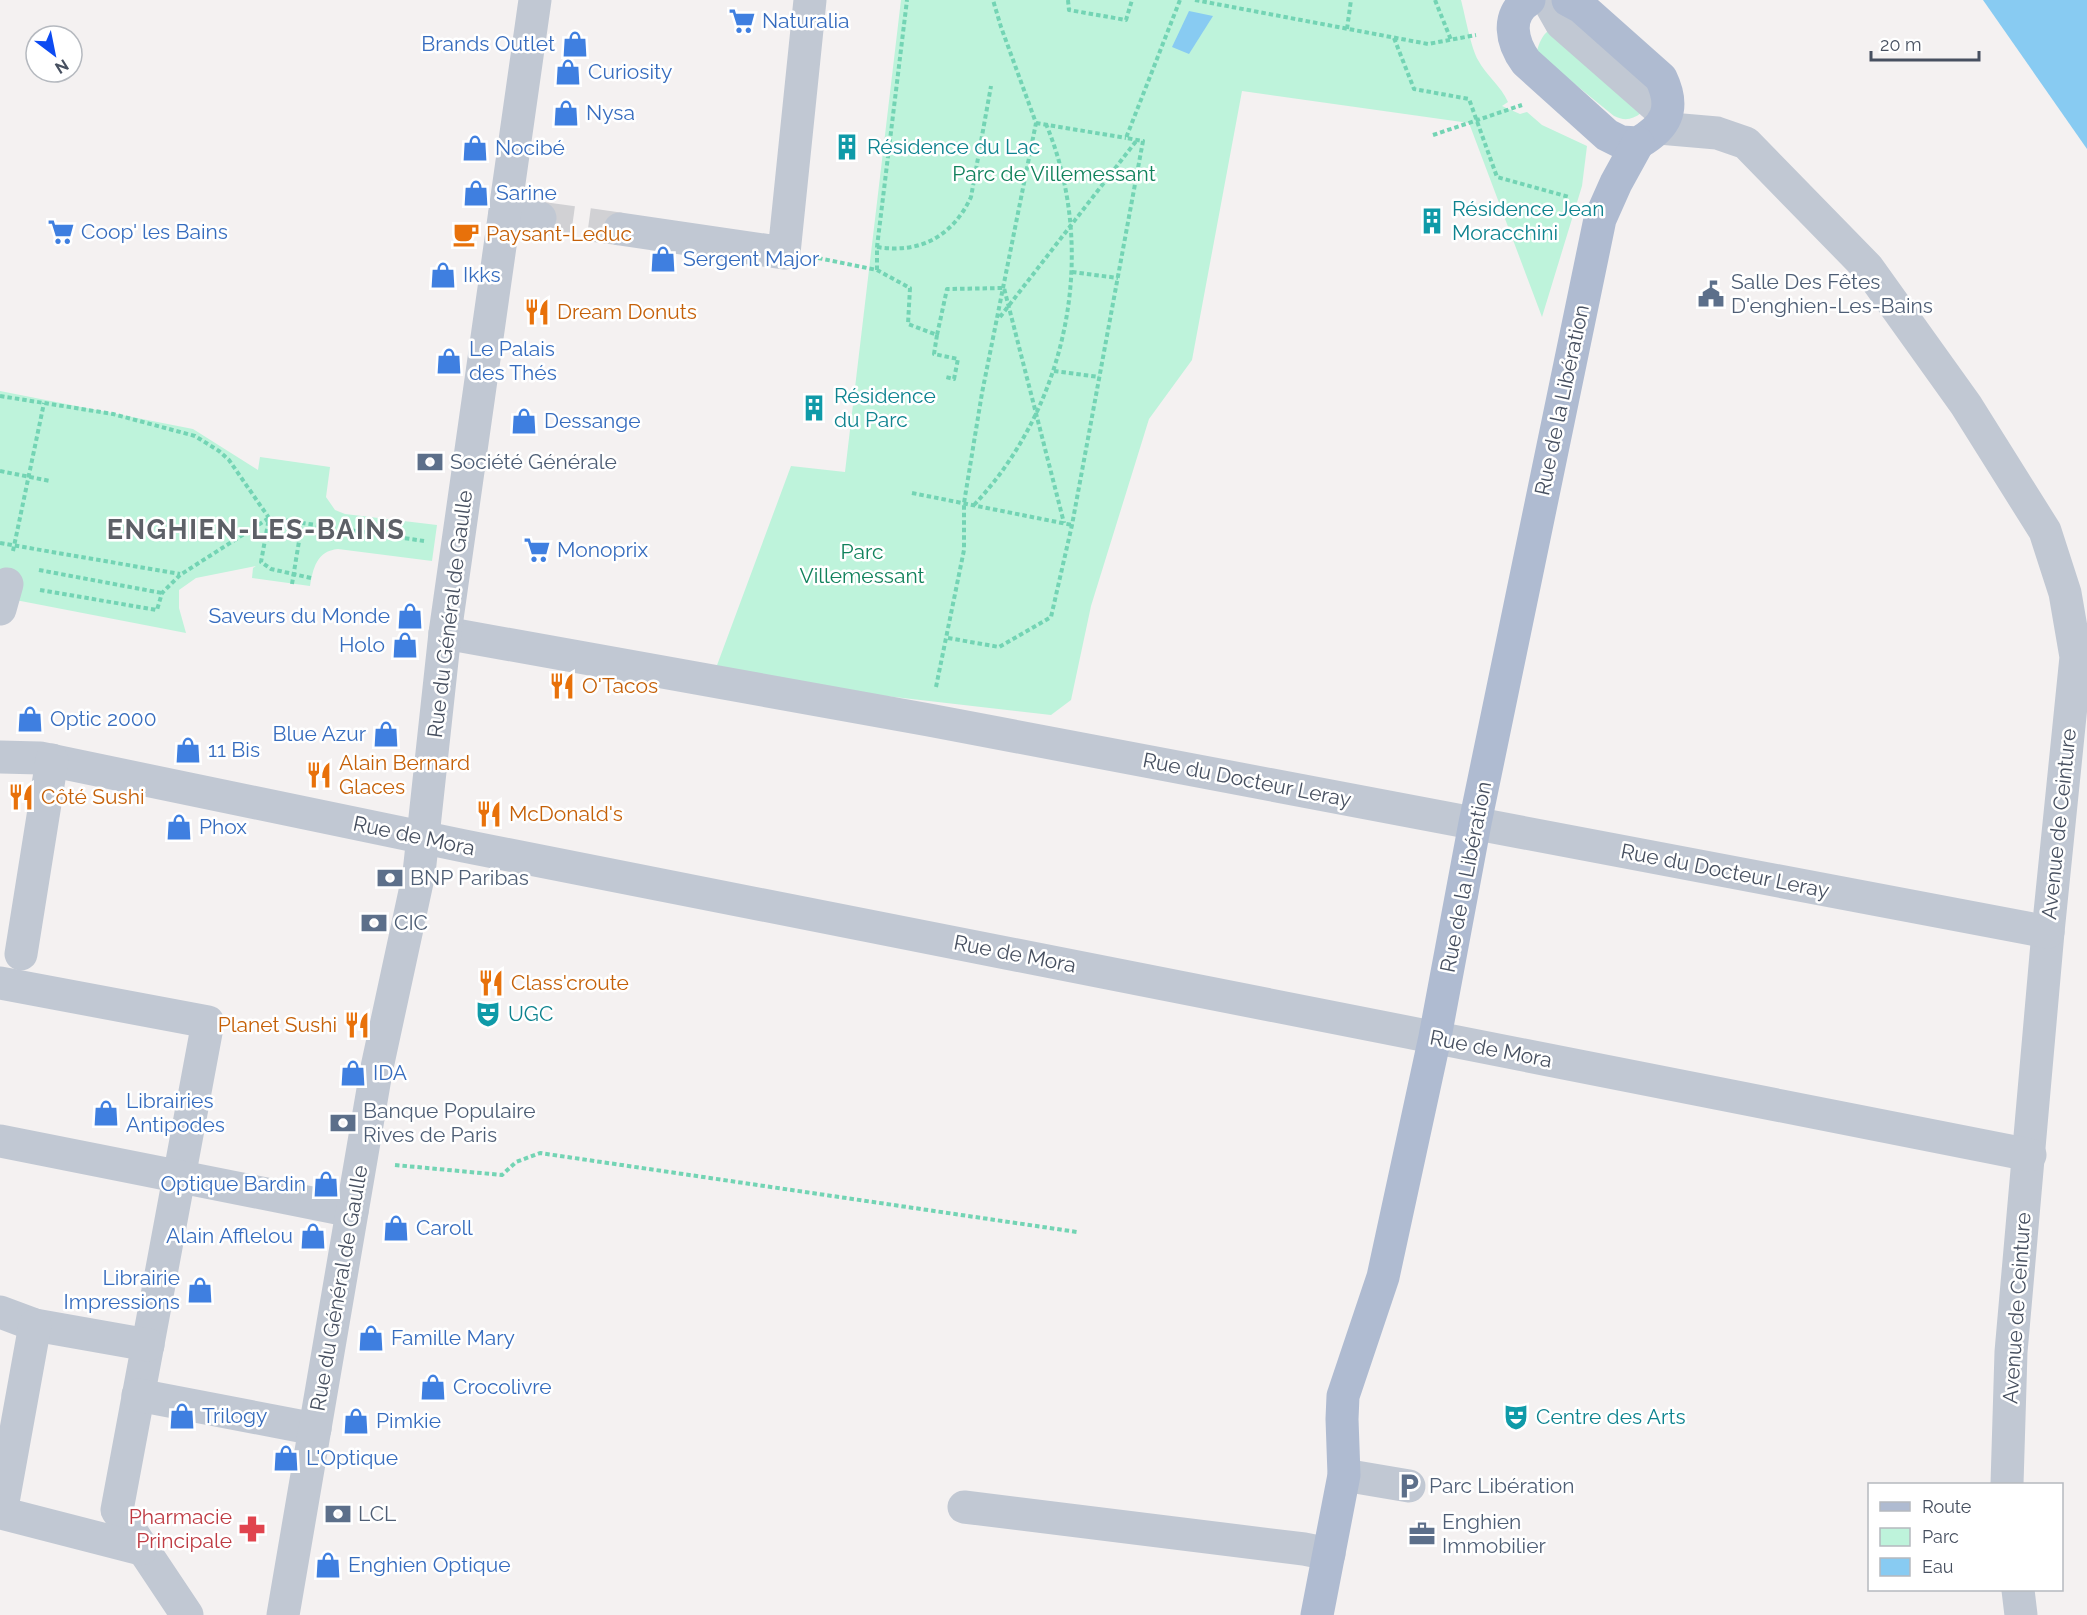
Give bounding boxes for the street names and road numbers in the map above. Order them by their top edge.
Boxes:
street label: Rue de la Libération [1529,302,1594,497]
street label: Rue du Général de Gaulle [422,489,477,739]
street label: Avenue de Ceinture [2036,727,2081,921]
street label: Rue du Docteur Leray [1141,747,1353,812]
street label: Rue de la Libération [1435,779,1496,975]
street label: Rue de Mora [351,810,477,861]
street label: Rue du Docteur Leray [1619,838,1831,903]
street label: Rue de Mora [952,929,1078,978]
street label: Rue de Mora [1428,1024,1554,1073]
street label: Rue du Général de Gaulle [305,1163,372,1413]
street label: Avenue de Ceinture [1997,1211,2036,1405]

